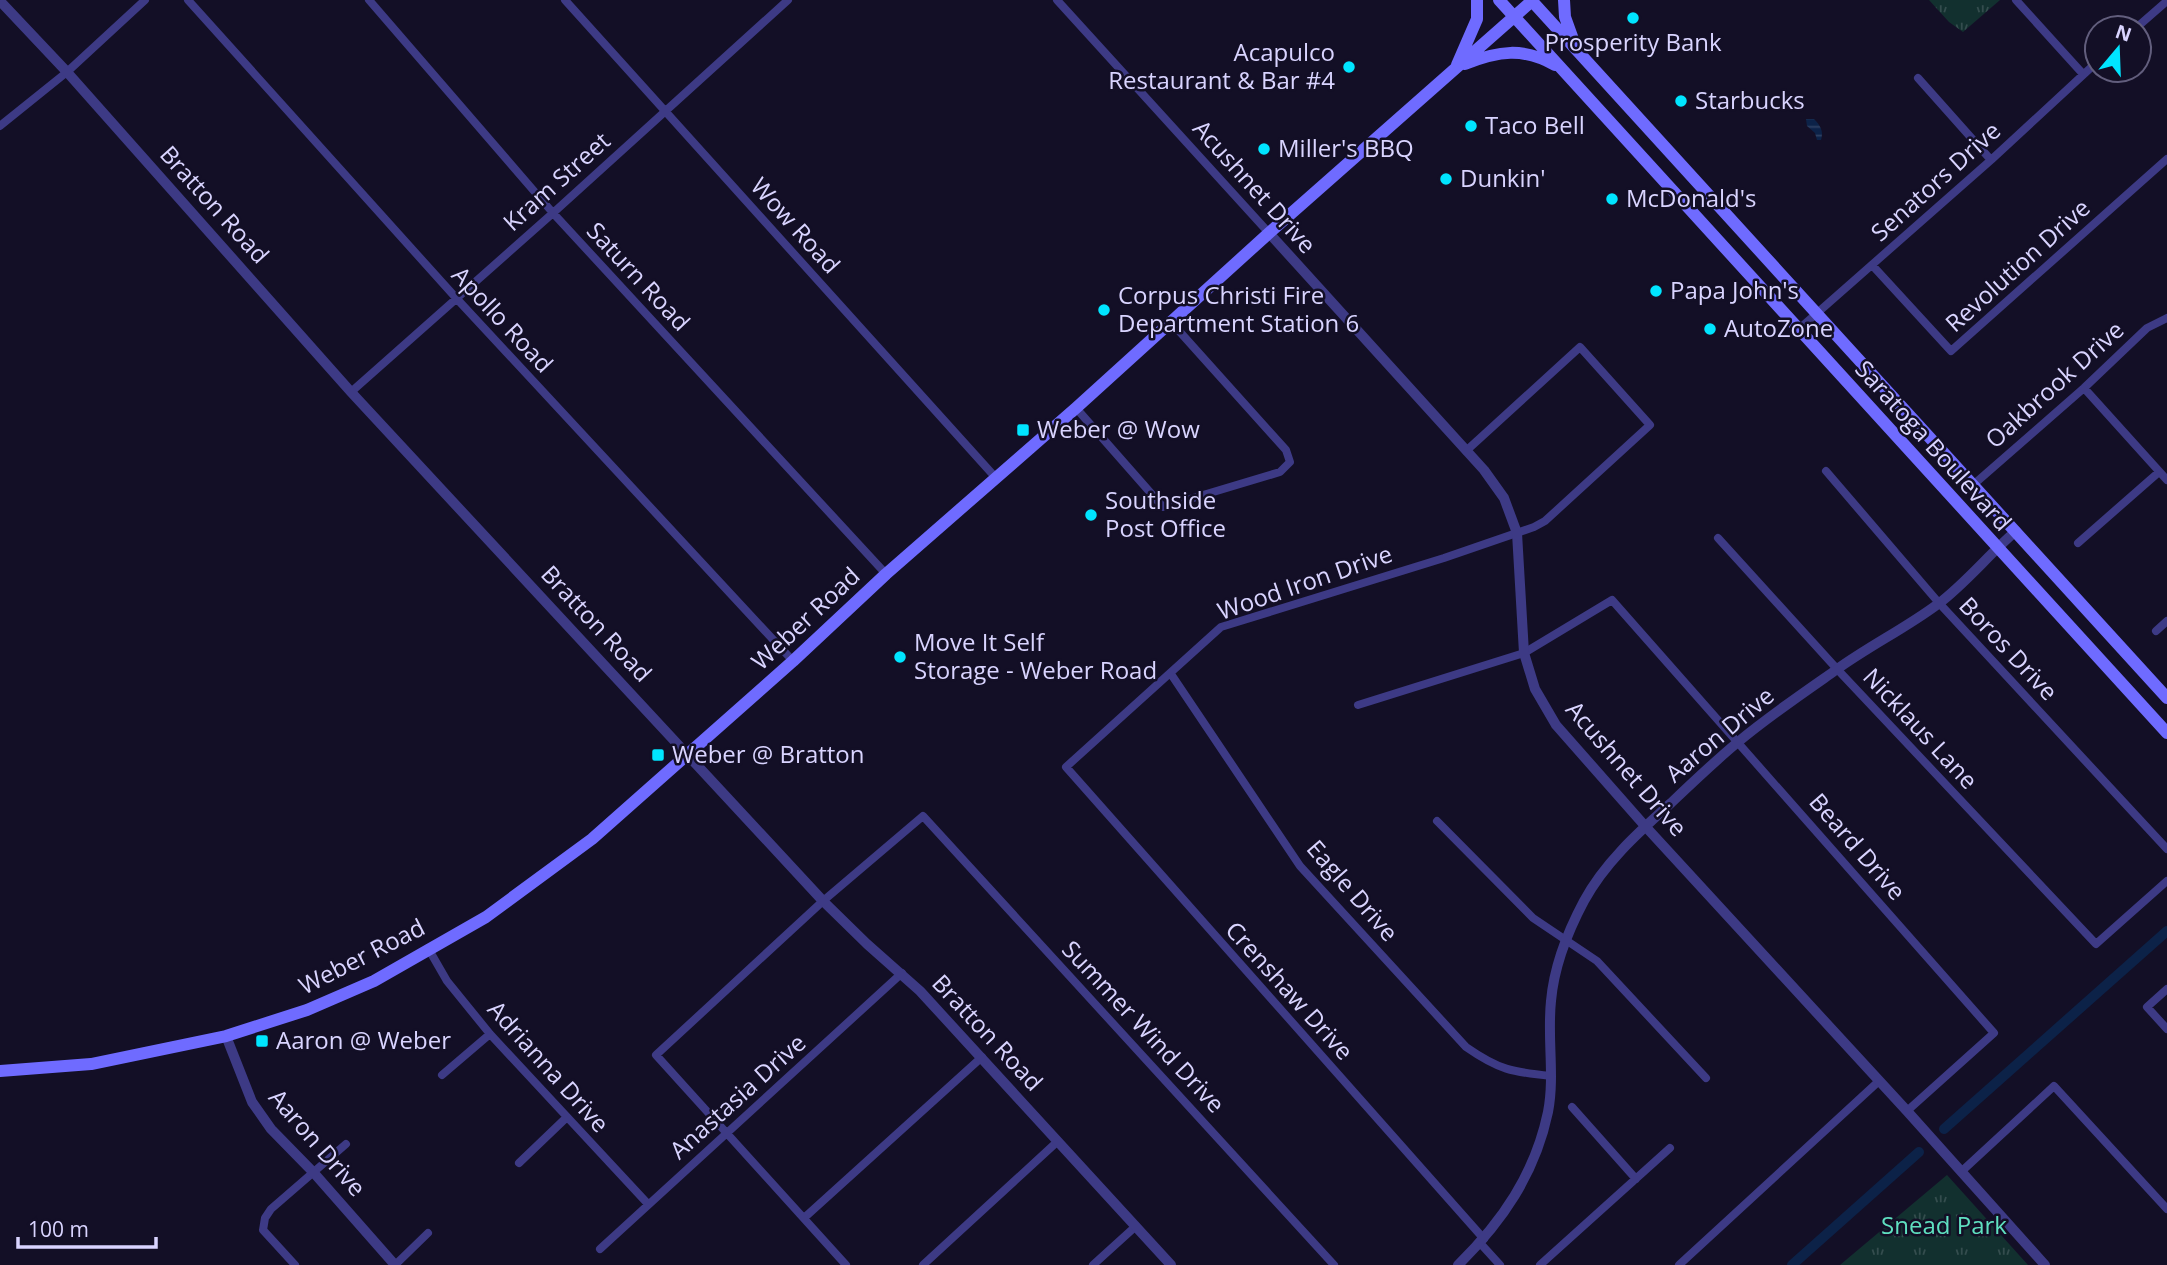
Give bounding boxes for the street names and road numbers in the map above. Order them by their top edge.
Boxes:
street label: Acushnet Drive [1186,112,1324,260]
street label: Senators Drive [1863,114,2007,248]
street label: Kram Street [495,124,617,238]
street label: Bratton Road [153,138,277,270]
street label: Wow Road [744,170,848,280]
street label: Revolution Drive [1937,191,2096,339]
street label: Saturn Road [580,214,698,338]
street label: Apollo Road [445,259,561,379]
street label: Oakbrook Drive [1978,313,2130,455]
street label: Saratoga Boulevard [1848,352,2020,538]
street label: Wood Iron Drive [1213,536,1396,627]
street label: Bratton Road [534,557,660,689]
street label: Weber Road [744,559,866,677]
street label: Boros Drive [1952,589,2066,707]
street label: Nicklaus Lane [1856,660,1986,796]
street label: Aaron Drive [1658,679,1780,789]
street label: Acushnet Drive [1559,693,1695,843]
street label: Beard Drive [1802,785,1914,907]
street label: Eagle Drive [1300,832,1406,948]
street label: Weber Road [293,910,430,1001]
street label: Crenshaw Drive [1219,913,1361,1067]
street label: Summer Wind Drive [1055,933,1233,1119]
street label: Bratton Road [925,966,1051,1098]
street label: Adrianna Drive [481,993,617,1139]
street label: Anastasia Drive [662,1026,812,1166]
street label: Aaron Drive [262,1081,374,1203]

